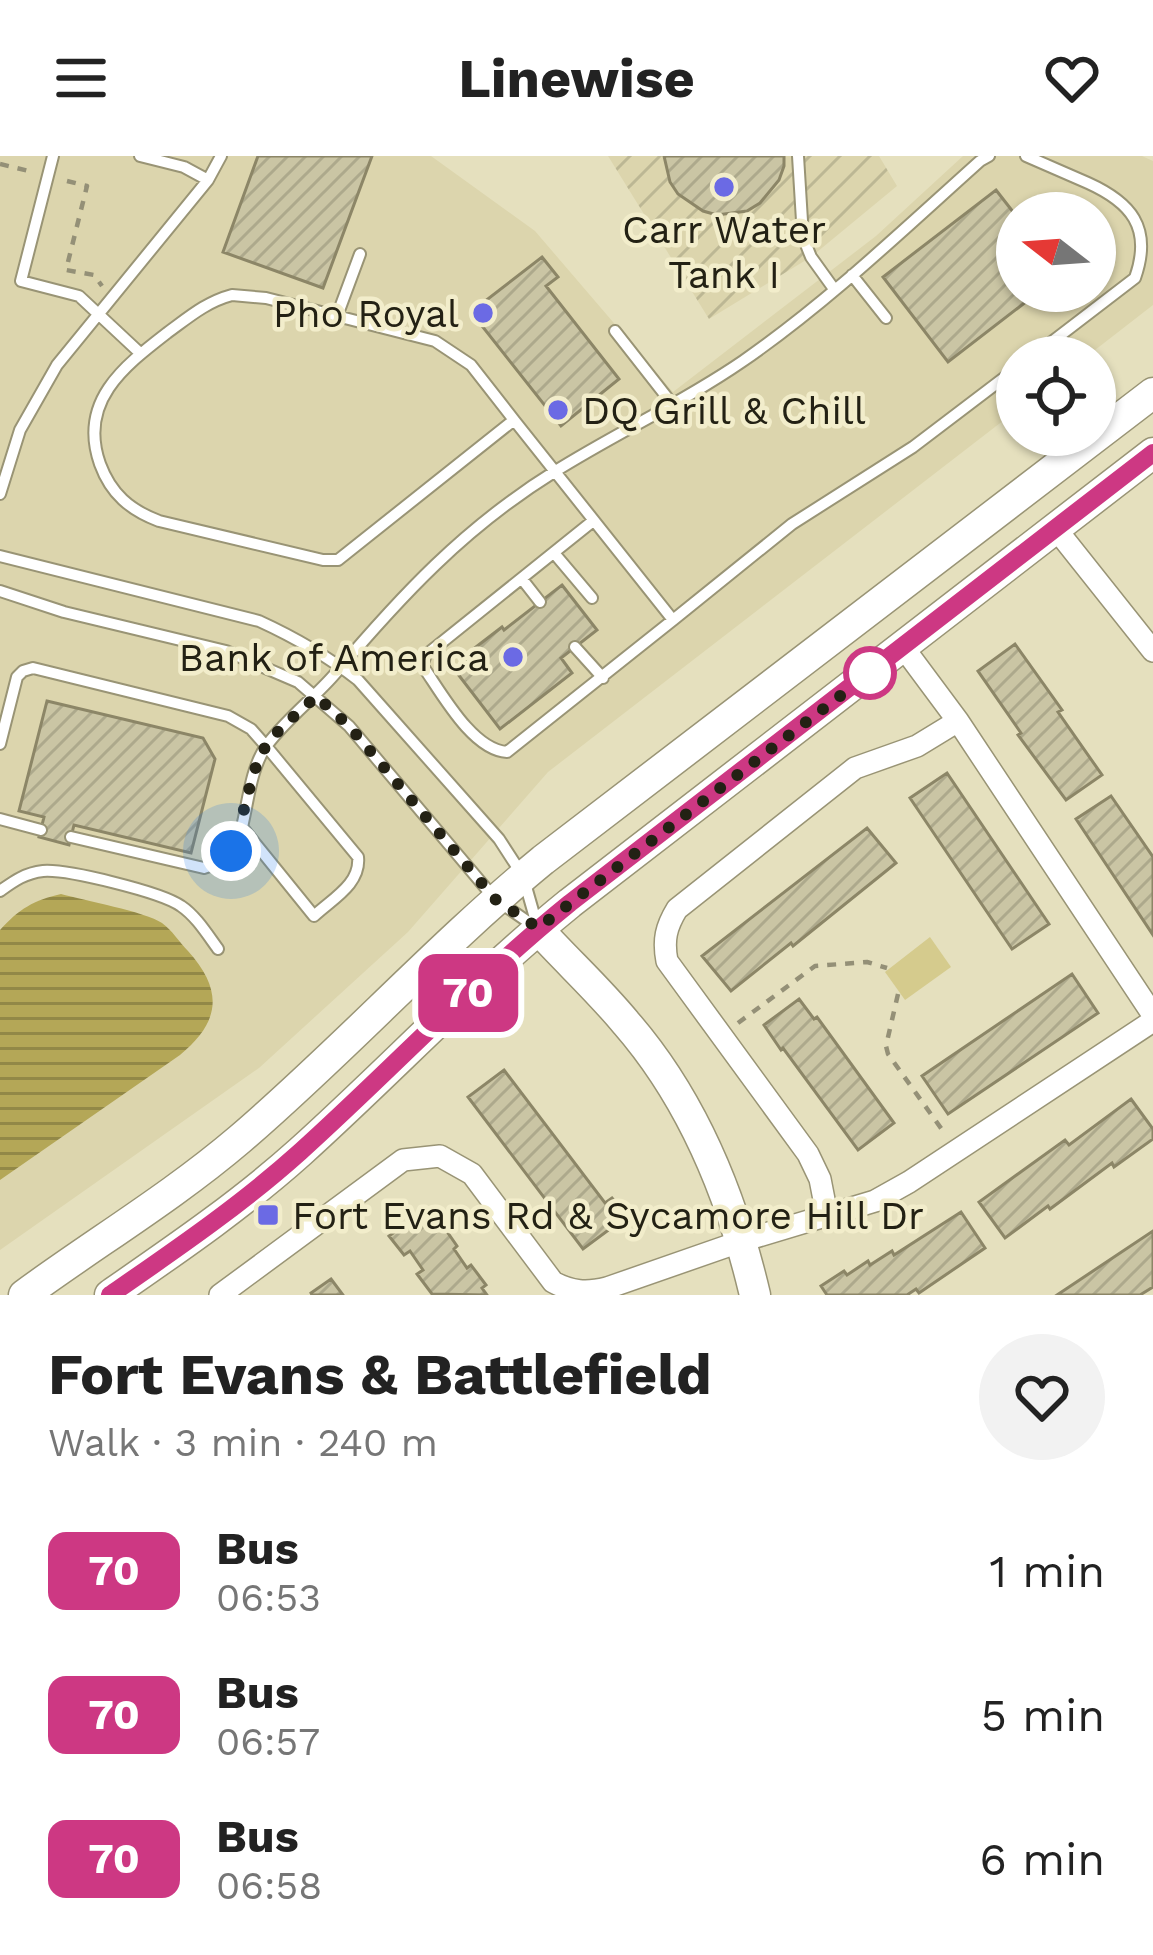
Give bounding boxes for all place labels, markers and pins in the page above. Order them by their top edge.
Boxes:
marker: Carr Water Tank I [711,174,737,200]
place label: Carr Water Tank I [622,207,826,297]
place label: Pho Royal [273,291,459,336]
marker: Pho Royal [470,300,496,326]
place label: DQ Grill & Chill [582,388,866,433]
marker: DQ Grill & Chill [545,397,571,423]
place label: Bank of America [179,635,489,680]
marker: Bank of America [500,644,526,670]
unlabelled marker [845,648,895,698]
place label: Fort Evans Rd & Sycamore Hill Dr [292,1193,924,1238]
marker: Fort Evans Rd & Sycamore Hill Dr [255,1202,281,1228]

